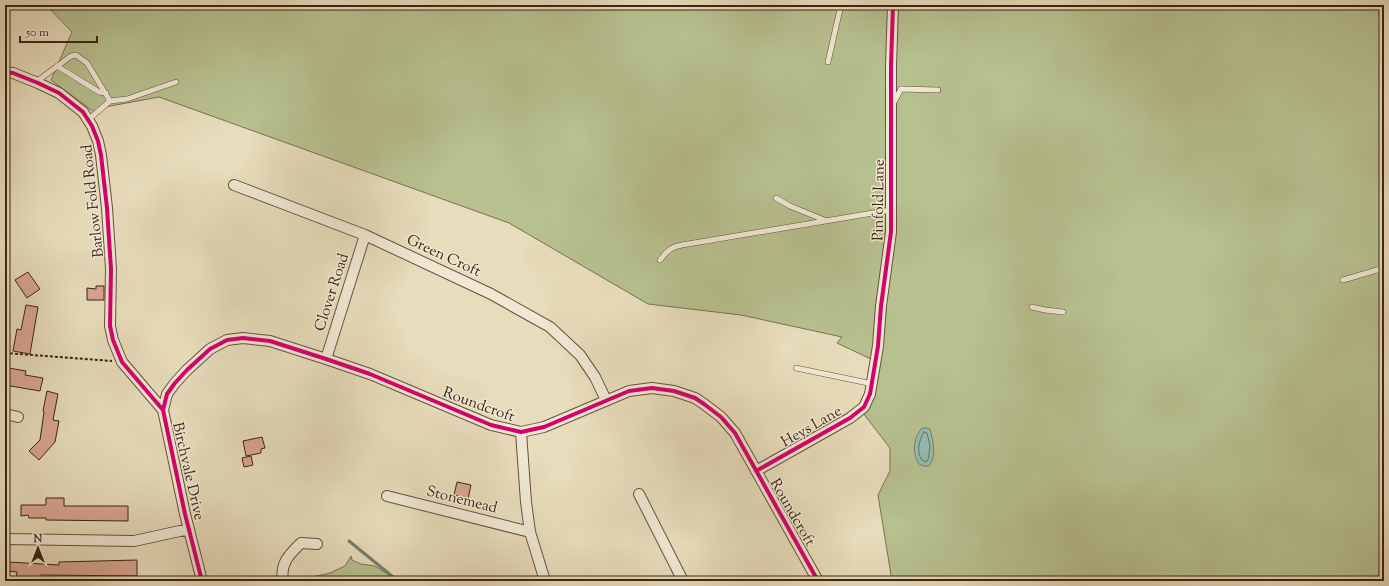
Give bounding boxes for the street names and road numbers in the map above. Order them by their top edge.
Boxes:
street label: Barlow Fold Road [77,143,110,258]
street label: Pinfold Lane [868,159,891,241]
street label: Green Croft [403,230,484,283]
street label: Clover Road [310,250,355,334]
street label: Roundcroft [440,383,517,428]
street label: Heys Lane [778,401,846,453]
street label: Birchvale Drive [166,420,209,522]
street label: Roundcroft [764,475,820,551]
street label: Stonemead [424,482,500,520]

